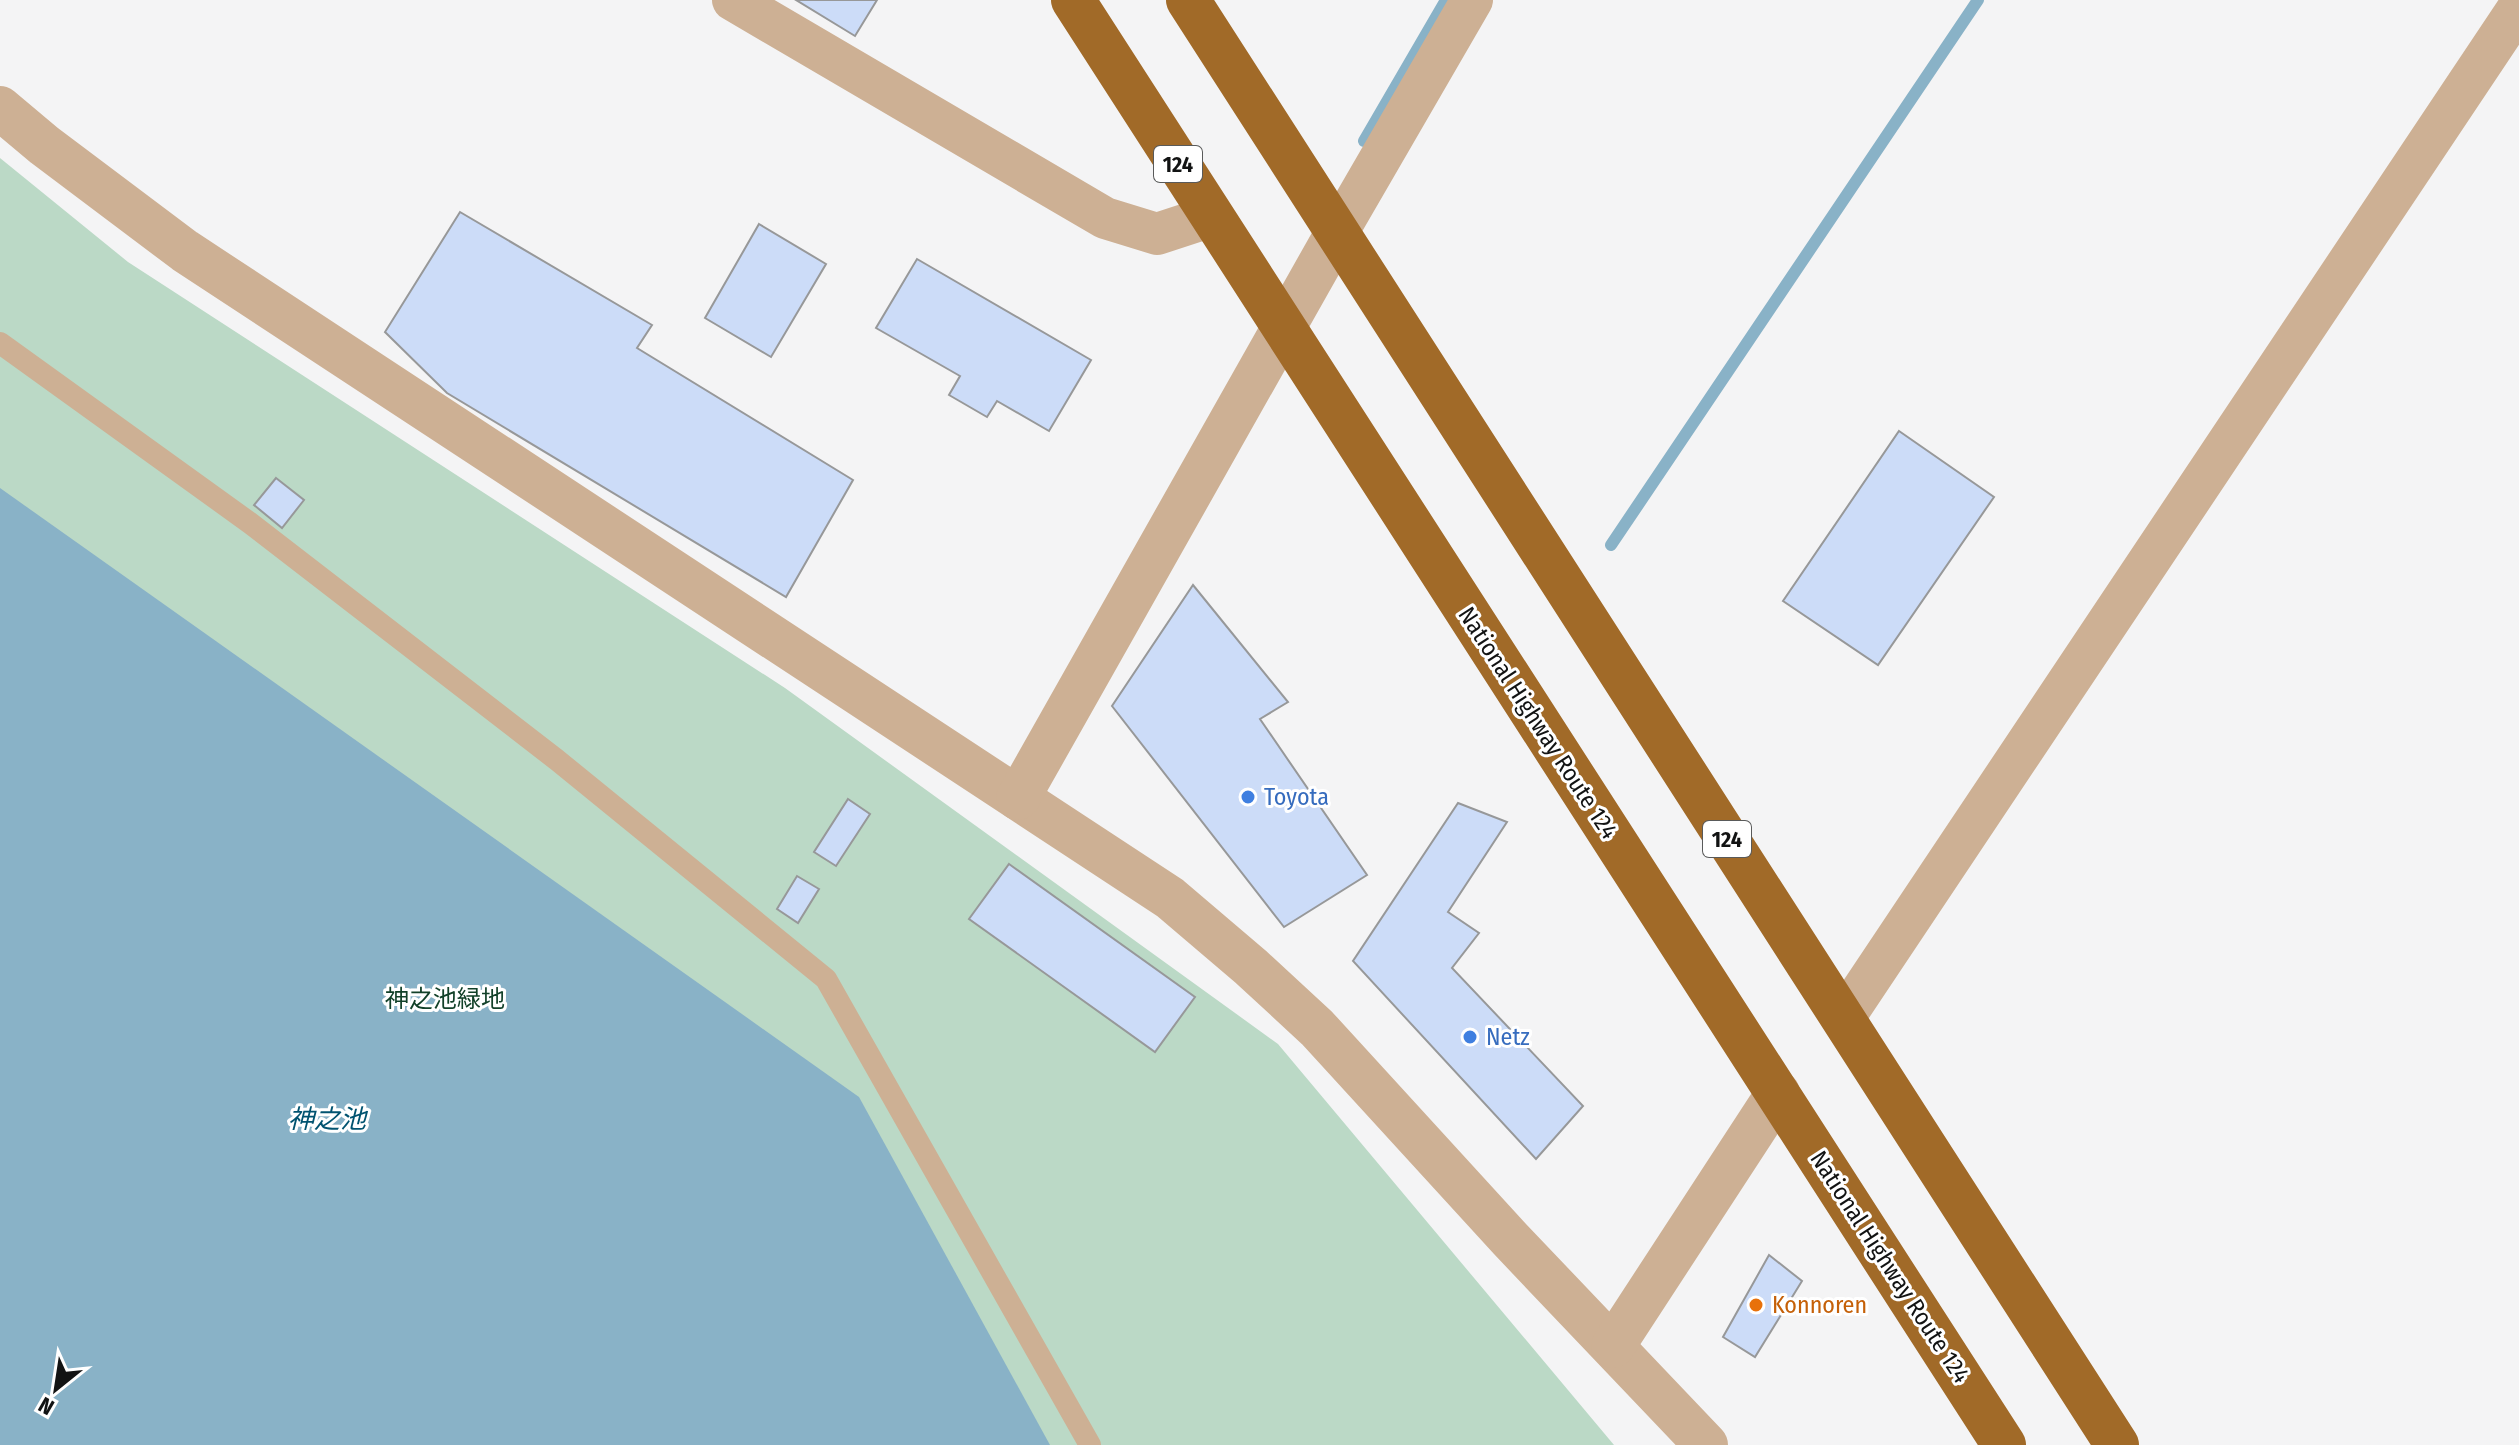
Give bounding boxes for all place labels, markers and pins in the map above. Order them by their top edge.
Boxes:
place label: Toyota [1264,783,1329,811]
marker: Toyota [1239,788,1257,806]
place label: Netz [1486,1023,1530,1051]
marker: Netz [1461,1028,1479,1046]
place label: Konnoren [1772,1291,1867,1319]
marker: Konnoren [1747,1296,1765,1314]

